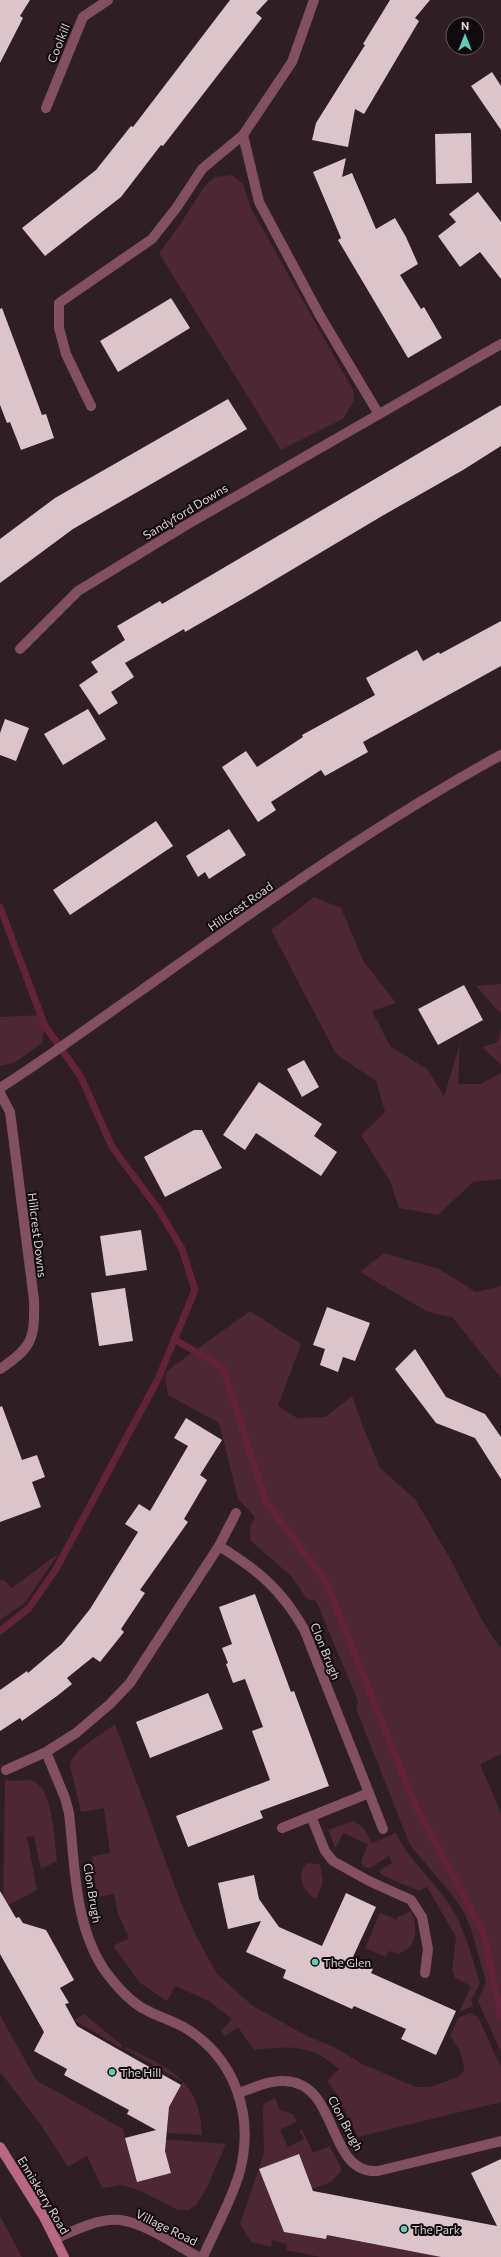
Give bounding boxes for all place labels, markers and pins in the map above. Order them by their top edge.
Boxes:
place label: The Glen [323,1955,371,1969]
marker: The Glen [310,1957,320,1967]
place label: The Hill [120,2065,161,2079]
marker: The Hill [107,2067,117,2077]
place label: The Park [412,2222,461,2236]
marker: The Park [399,2224,409,2234]

